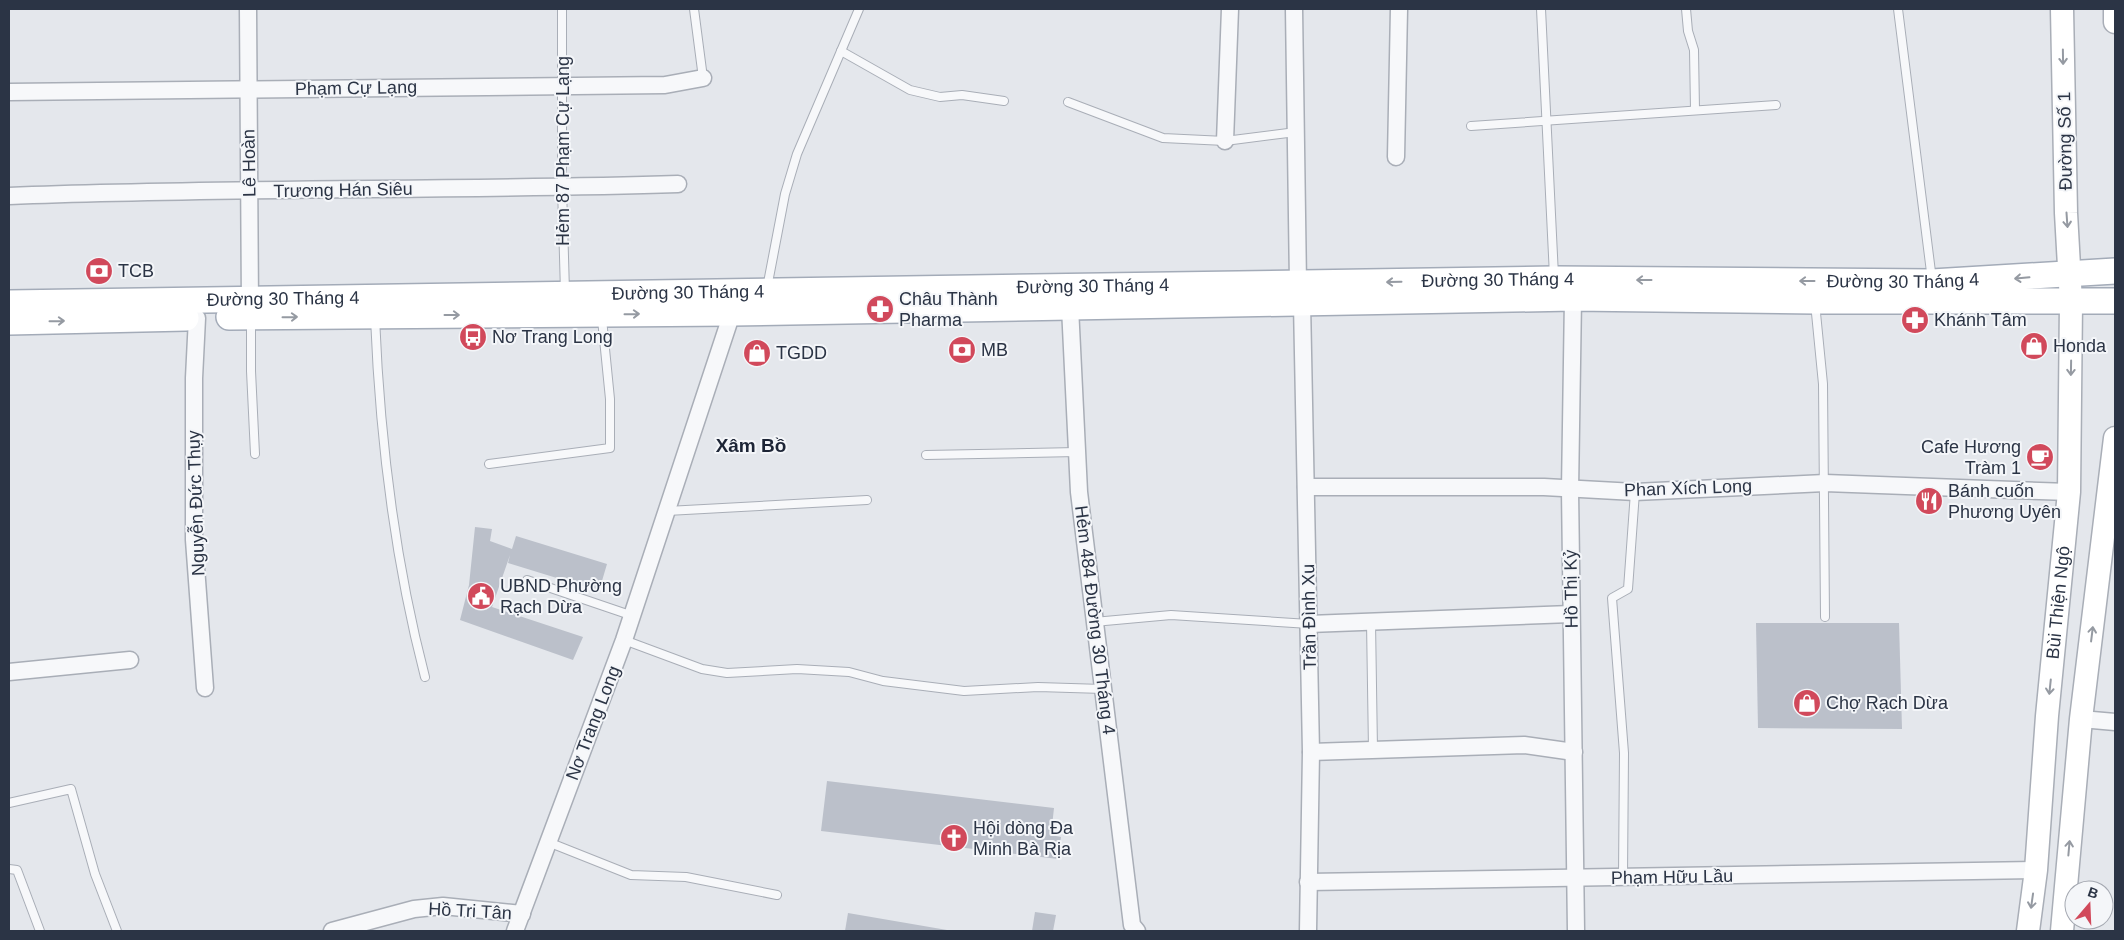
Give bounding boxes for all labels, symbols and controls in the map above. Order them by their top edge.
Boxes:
one-way arrow [2058,49,2068,65]
street label: Hẻm 87 Phạm Cự Lạng [553,56,573,246]
street label: Phạm Cự Lạng [295,77,417,99]
street label: Đường Số 1 [2054,91,2076,191]
street label: Lê Hoàn [238,129,260,197]
street label: Trương Hán Siêu [273,179,413,201]
one-way arrow [2062,212,2071,228]
bank icon: TCB [84,256,114,286]
place label: TCB [118,261,154,281]
street label: Đường 30 Tháng 4 [1421,269,1574,291]
street label: Đường 30 Tháng 4 [1826,269,1980,292]
one-way arrow [2014,273,2030,283]
street label: Đường 30 Tháng 4 [1016,275,1169,297]
one-way arrow [1637,275,1653,285]
one-way arrow [1799,276,1816,286]
one-way arrow [1387,278,1403,287]
street label: Đường 30 Tháng 4 [611,281,764,304]
street label: Đường 30 Tháng 4 [206,288,359,310]
place label: Châu Thành Pharma [899,289,998,330]
pharmacy icon: Châu Thành Pharma [865,294,895,324]
pharmacy icon: Khánh Tâm [1900,305,1930,335]
one-way arrow [624,309,640,319]
one-way arrow [444,310,460,320]
place label: Khánh Tâm [1934,310,2027,330]
one-way arrow [282,312,298,322]
one-way arrow [49,316,65,326]
bus stop icon: Nơ Trang Long [458,322,488,352]
place label: Nơ Trang Long [492,327,613,347]
shop icon: Honda [2019,331,2049,361]
bank icon: MB [947,335,977,365]
place label: Honda [2053,336,2107,356]
shop icon: TGDD [742,338,772,368]
place label: MB [981,340,1008,360]
place label: TGDD [776,343,827,363]
one-way arrow [2066,360,2075,376]
street label: Nguyễn Đức Thụy [182,430,209,576]
district label: Xâm Bồ [716,435,786,456]
place label: Cafe Hương Tràm 1 [1921,437,2021,478]
cafe icon: Cafe Hương Tràm 1 [2025,442,2055,472]
street label: Phan Xích Long [1624,476,1752,500]
place label: Bánh cuốn Phương Uyên [1948,481,2061,522]
restaurant icon: Bánh cuốn Phương Uyên [1914,486,1944,516]
street label: Hẻm 484 Đường 30 Tháng 4 [1071,504,1119,736]
street label: Bùi Thiện Ngộ [2043,545,2074,660]
street label: Hồ Thị Kỷ [1560,549,1582,629]
street label: Trần Đình Xu [1298,564,1320,670]
place label: UBND Phường Rạch Dừa [500,576,622,617]
public building icon: UBND Phường Rạch Dừa [466,581,496,611]
one-way arrow [2087,626,2097,642]
street label: Nơ Trang Long [562,663,624,783]
one-way arrow [2045,679,2055,695]
shop icon: Chợ Rạch Dừa [1792,688,1822,718]
place label: Chợ Rạch Dừa [1826,693,1949,713]
place label: Hội dòng Đa Minh Bà Rịa [973,818,1074,859]
church icon: Hội dòng Đa Minh Bà Rịa [939,823,969,853]
one-way arrow [2064,840,2074,856]
street label: Phạm Hữu Lầu [1611,866,1733,888]
north arrow [2064,880,2114,930]
text: B [2086,883,2101,902]
one-way arrow [2027,893,2037,909]
street label: Hồ Tri Tân [428,899,512,923]

